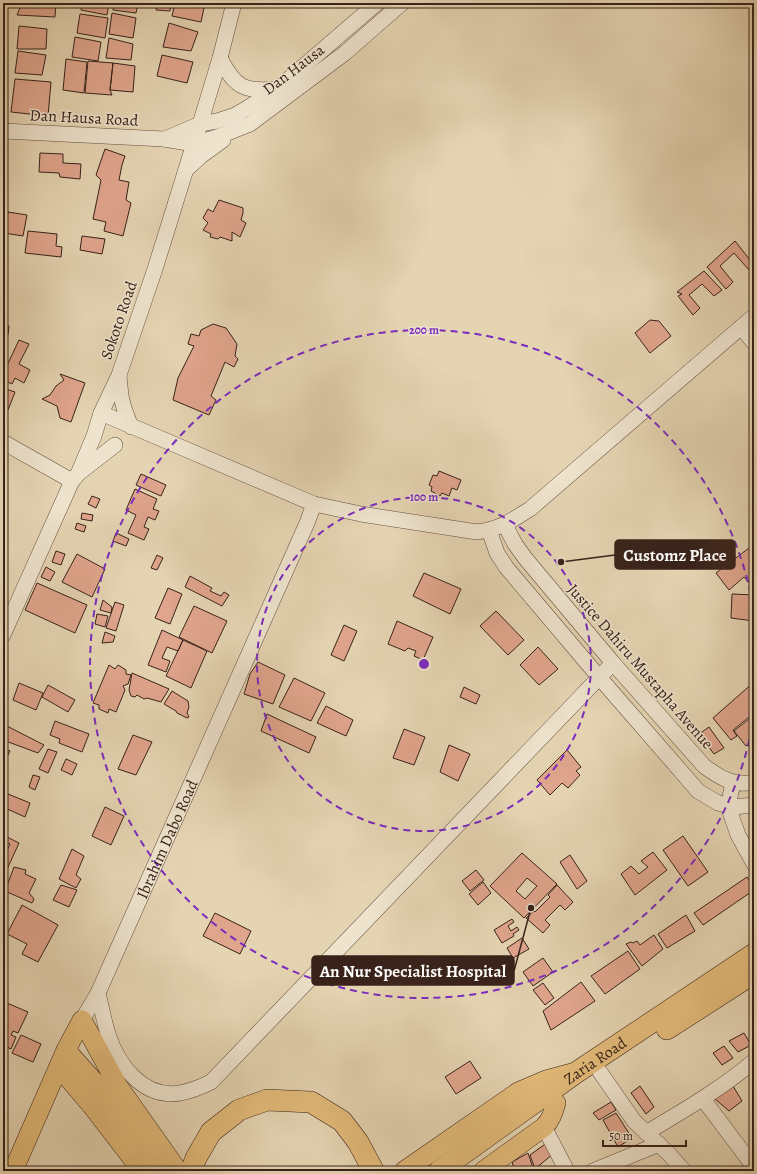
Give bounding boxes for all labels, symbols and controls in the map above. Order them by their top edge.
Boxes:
street label: Dan Hausa [258,39,330,100]
street label: Dan Hausa Road [29,104,139,132]
street label: Sokoto Road [95,278,143,362]
text: 200 m [409,322,439,338]
text: 100 m [410,489,438,505]
callout: Customz Place [615,540,735,569]
text: Customz Place [623,544,727,567]
street label: Justice Dahiru Mustapha Avenue [562,579,718,754]
centre of rings [417,657,431,671]
street label: Ibrahim Dabo Road [131,776,204,902]
callout: An Nur Specialist Hospital [312,956,514,985]
text: An Nur Specialist Hospital [319,960,507,983]
street label: Zaria Road [559,1032,631,1090]
scale bar [603,1122,686,1148]
text: 50 m [609,1128,633,1144]

